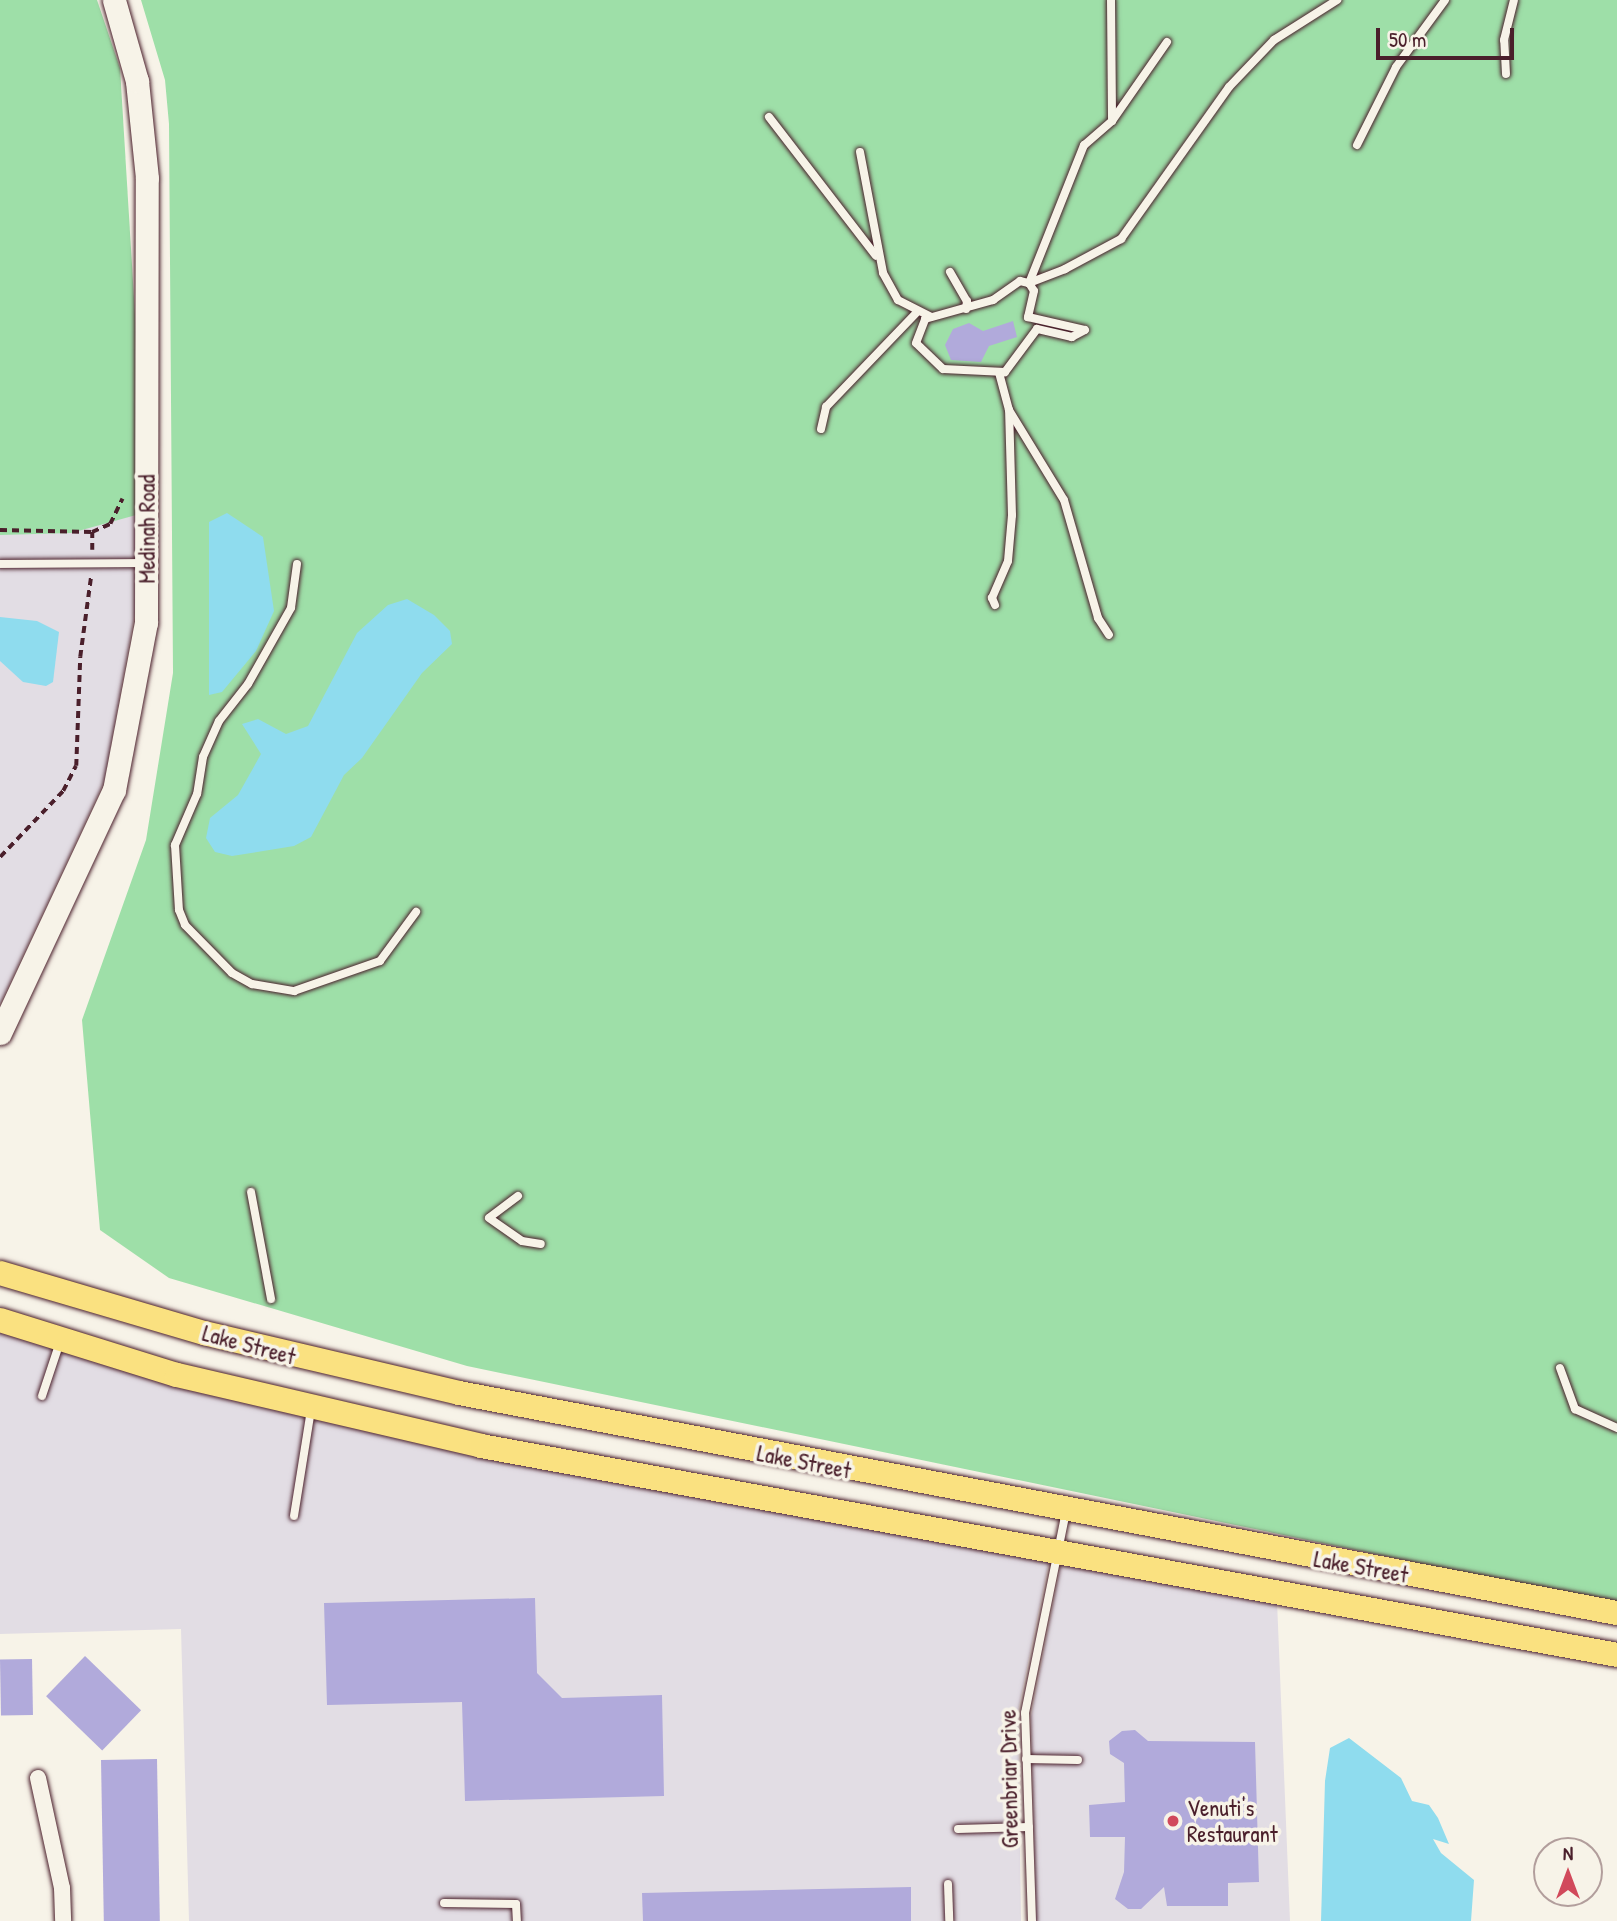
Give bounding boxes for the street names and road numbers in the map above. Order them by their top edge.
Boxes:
street label: Medinah Road [133,474,161,584]
street label: Lake Street [199,1319,299,1371]
street label: Lake Street [755,1439,853,1485]
street label: Lake Street [1312,1545,1410,1589]
street label: Greenbriar Drive [994,1710,1024,1848]

